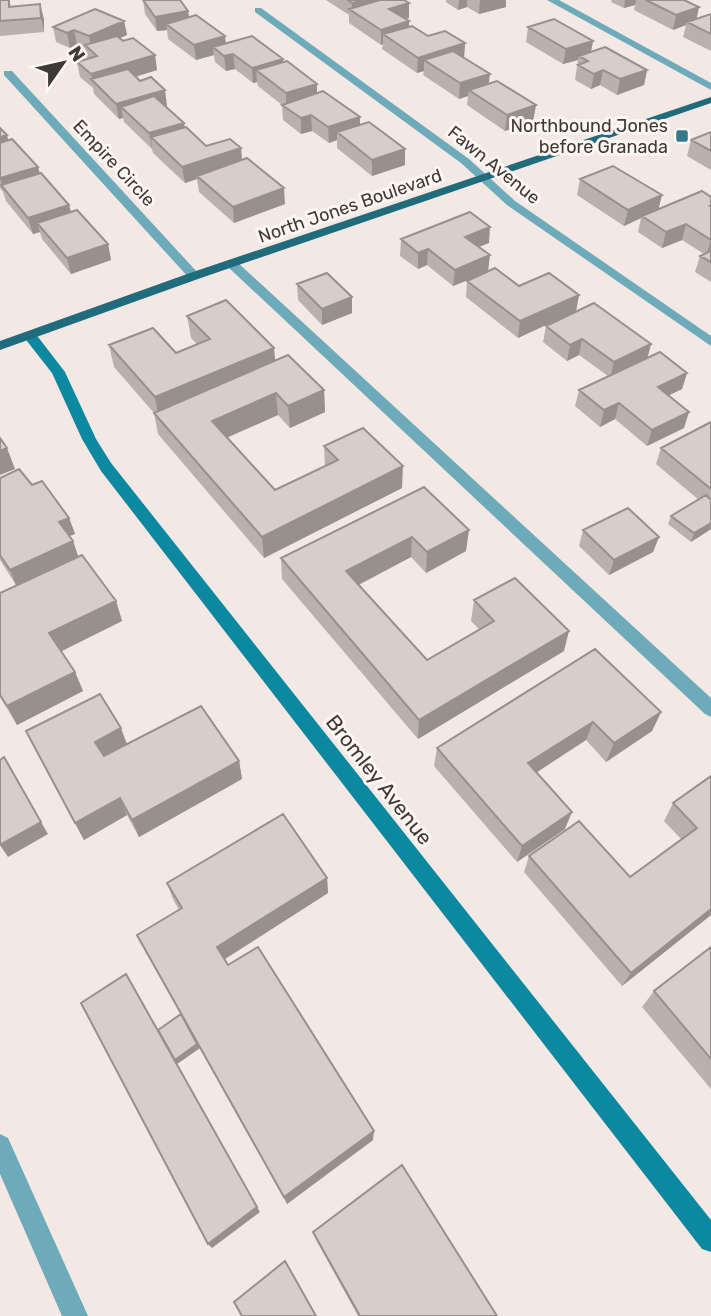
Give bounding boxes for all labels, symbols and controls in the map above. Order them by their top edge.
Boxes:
north arrow [28,28,98,98]
text: N [63,42,90,66]
street label: Empire Circle [68,115,160,211]
place label: Northbound Jones before Granada [511,115,668,158]
street label: Fawn Avenue [443,121,545,209]
marker: Northbound Jones before Granada [674,128,690,144]
street label: North Jones Boulevard [255,164,445,248]
street label: Bromley Avenue [321,710,438,850]

